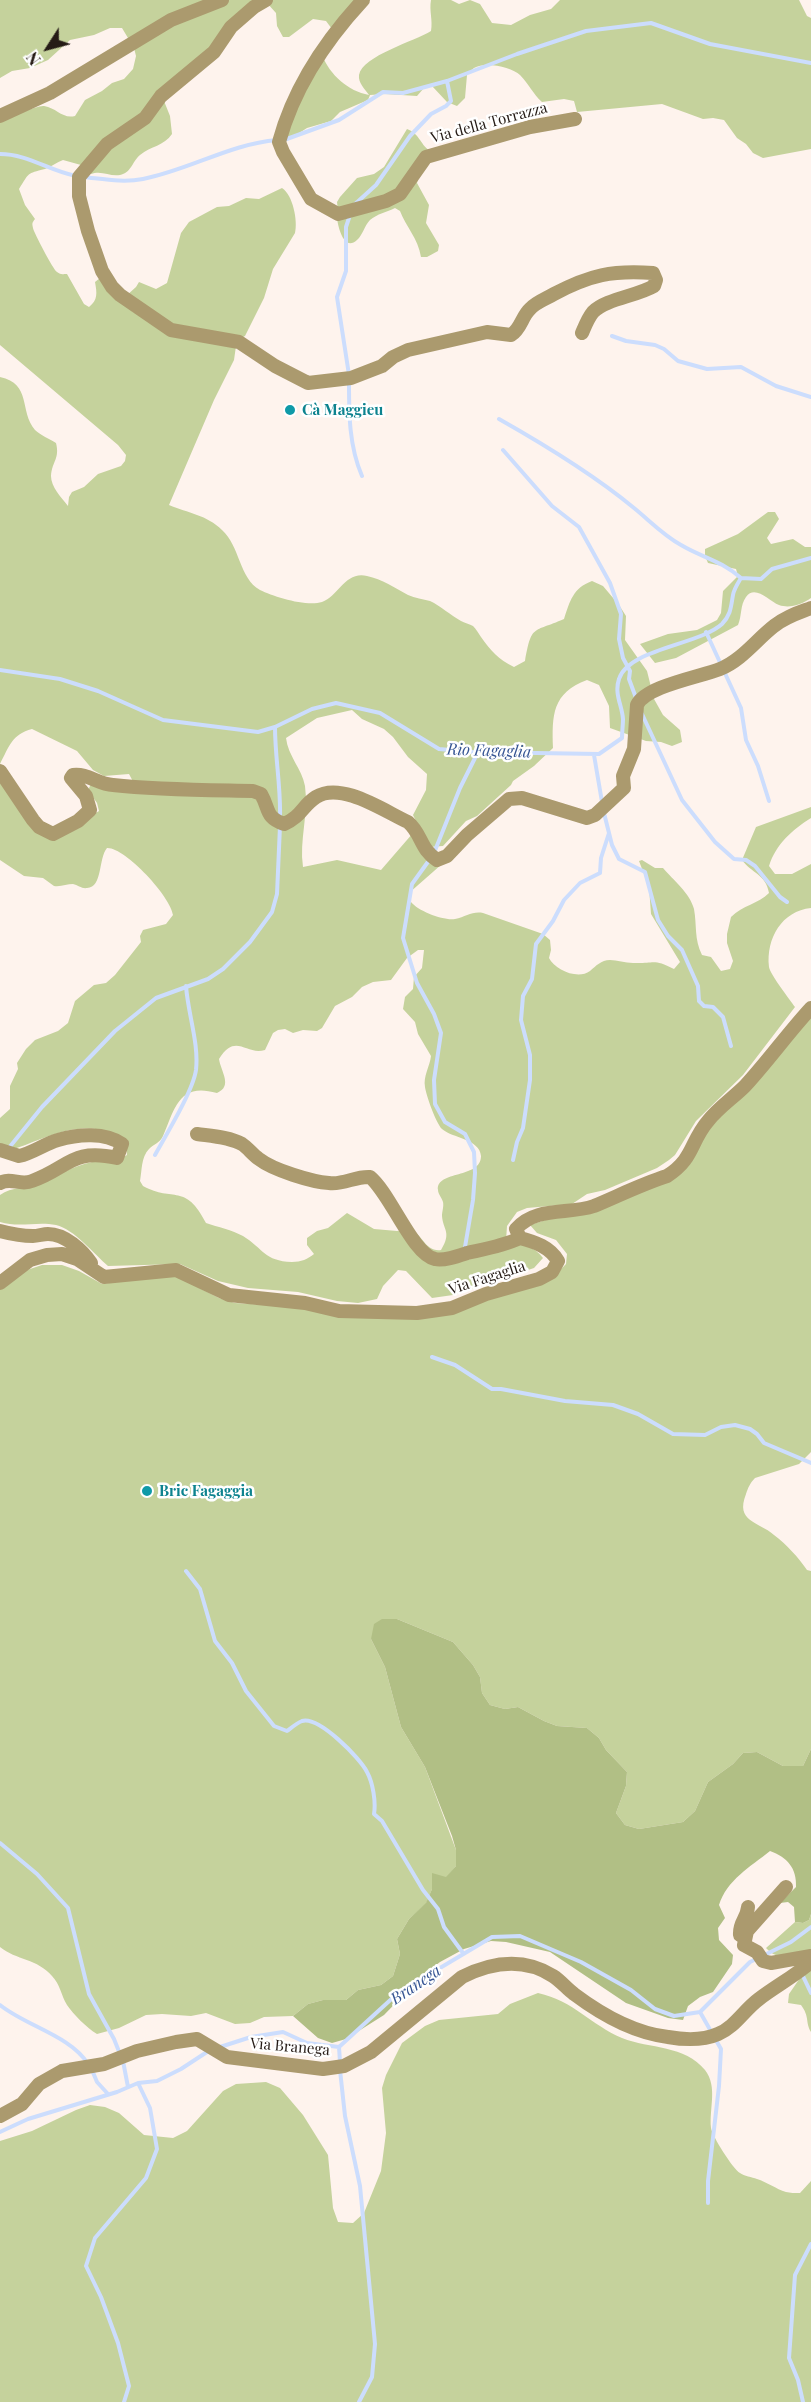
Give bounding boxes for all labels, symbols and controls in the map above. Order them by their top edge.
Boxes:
north arrow [18,18,78,78]
text: N [21,48,45,70]
street label: Via della Torrazza [429,99,549,147]
place label: Cà Maggieu [302,401,383,419]
marker: Cà Maggieu [283,403,297,417]
water label: Rio Fagaglia [446,740,532,762]
street label: Via Fagaglia [446,1257,528,1299]
place label: Bric Fagaggia [159,1482,253,1500]
marker: Bric Fagaggia [140,1484,154,1498]
water label: Branega [387,1961,445,2009]
street label: Via Branega [249,2035,331,2059]

